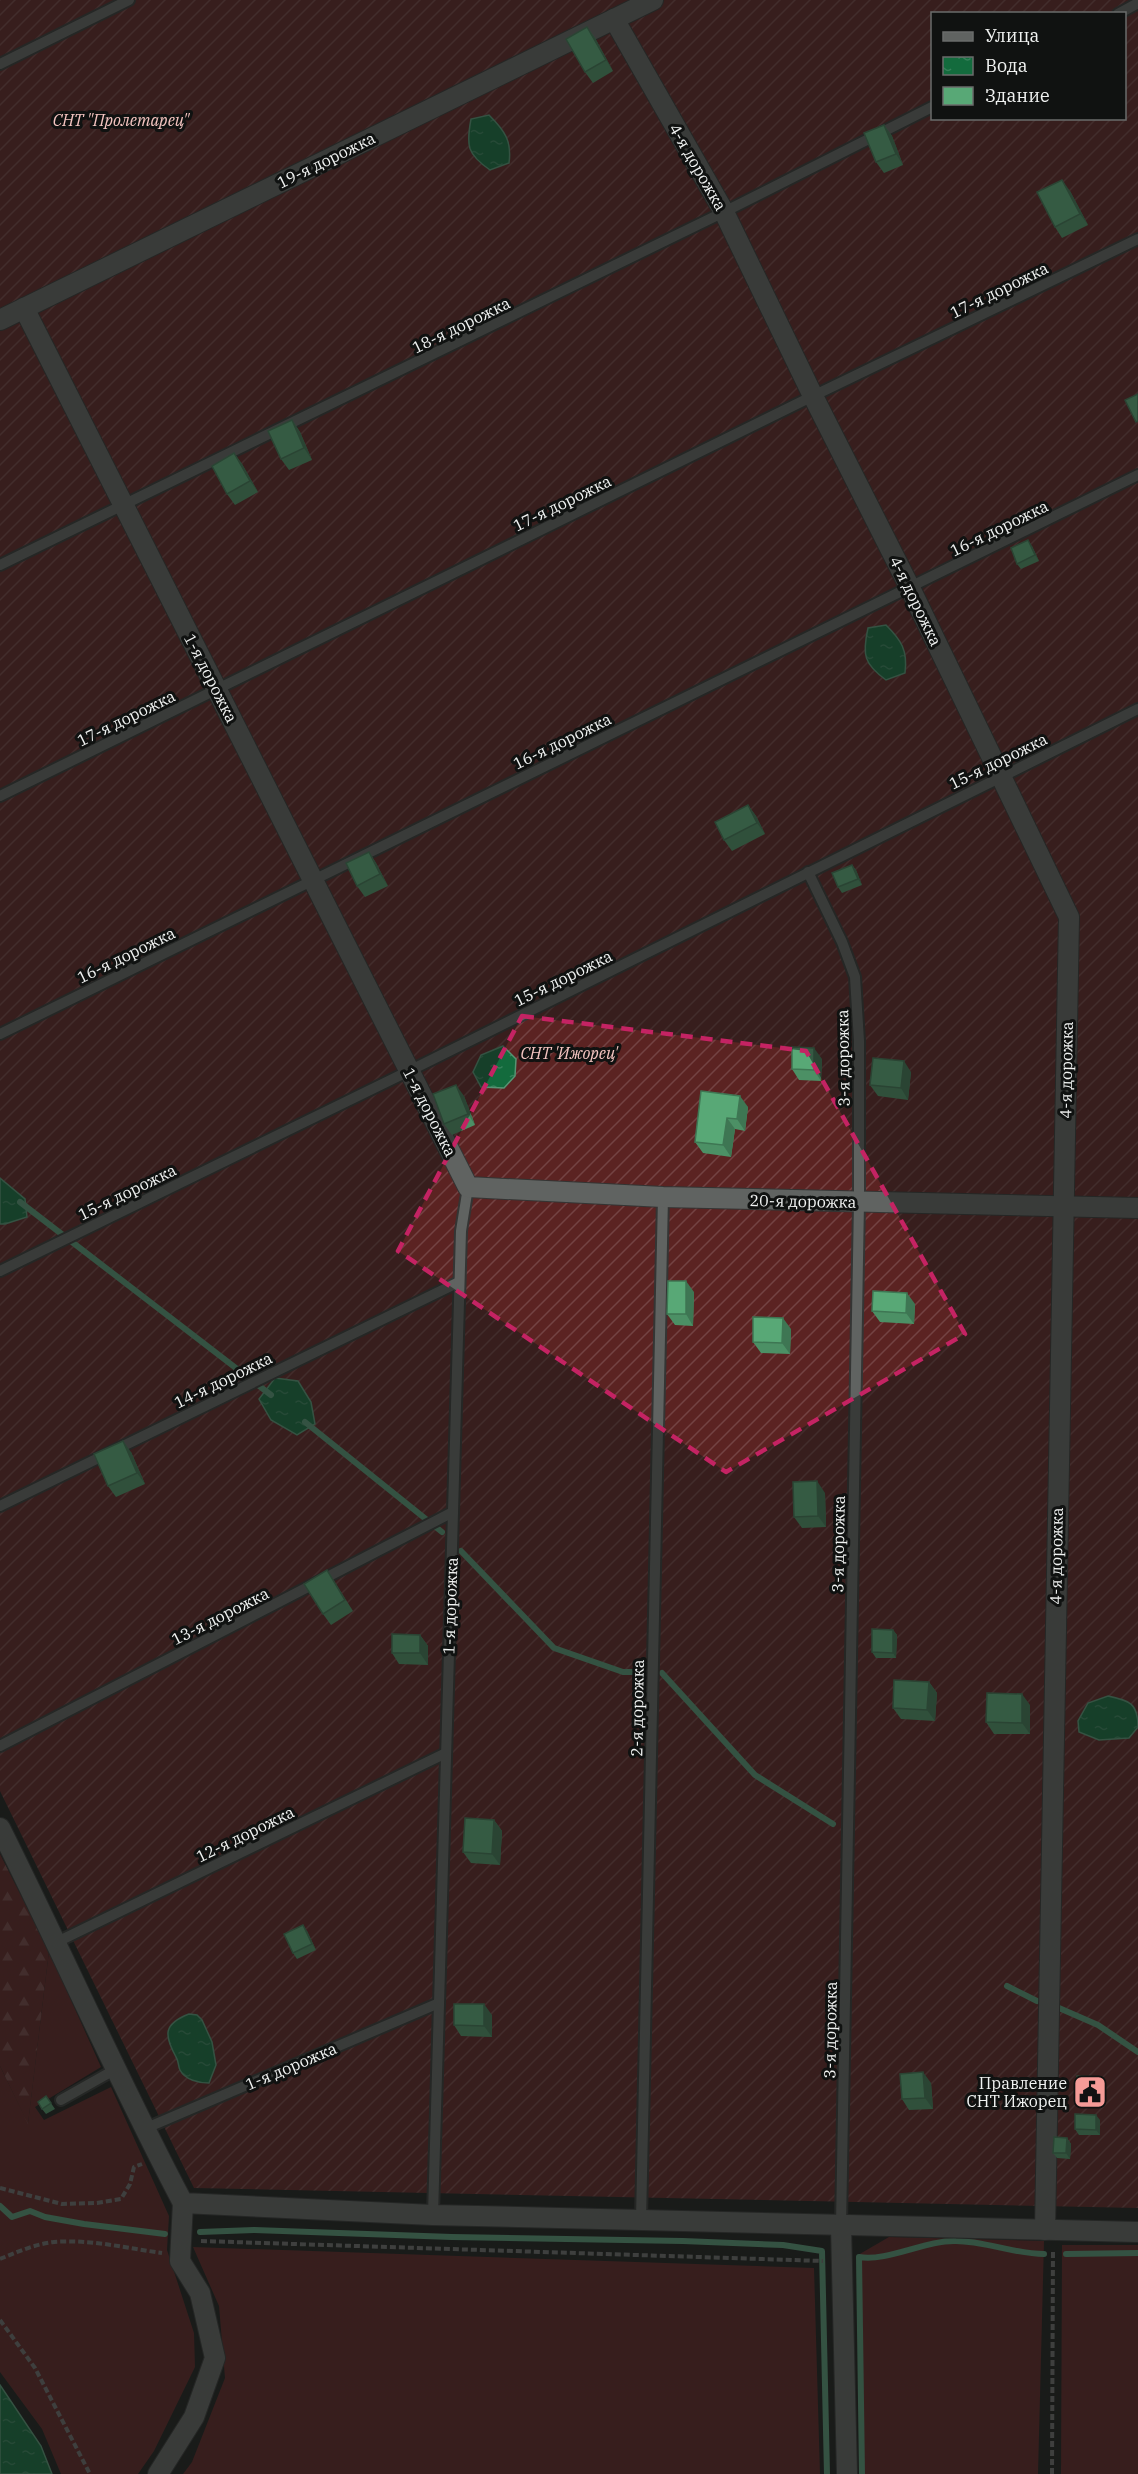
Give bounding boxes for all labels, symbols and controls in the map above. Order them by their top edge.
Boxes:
legend [931,12,1126,120]
text: Улица [985,24,1040,47]
text: Вода [985,54,1028,77]
text: Здание [985,84,1050,107]
park label: СНТ "Пролетарец" [53,110,191,130]
street label: 4-я дорожка [665,120,731,214]
street label: 19-я дорожка [274,127,379,192]
street label: 17-я дорожка [947,257,1052,322]
street label: 18-я дорожка [409,292,514,357]
street label: 17-я дорожка [510,470,615,535]
street label: 16-я дорожка [947,495,1052,560]
street label: 4-я дорожка [886,553,946,649]
street label: 1-я дорожка [180,630,242,726]
street label: 17-я дорожка [74,685,179,750]
street label: 16-я дорожка [510,708,615,773]
street label: 15-я дорожка [946,728,1051,793]
street label: 16-я дорожка [74,922,179,987]
street label: 15-я дорожка [511,945,616,1010]
street label: 3-я дорожка [832,1009,854,1107]
street label: 4-я дорожка [1055,1021,1077,1119]
park label: СНТ 'Ижорец' [520,1043,619,1063]
street label: 1-я дорожка [399,1064,461,1160]
street label: 15-я дорожка [75,1159,180,1224]
street label: 20-я дорожка [749,1190,857,1212]
street label: 14-я дорожка [171,1347,276,1412]
street label: 3-я дорожка [827,1495,849,1593]
street label: 4-я дорожка [1045,1507,1067,1605]
street label: 1-я дорожка [438,1557,462,1655]
street label: 13-я дорожка [168,1583,272,1649]
street label: 2-я дорожка [626,1659,648,1757]
street label: 12-я дорожка [193,1801,298,1866]
street label: 3-я дорожка [819,1981,841,2079]
street label: 1-я дорожка [242,2038,340,2094]
place label: Правление СНТ Ижорец [966,2073,1067,2111]
public building icon: Правление СНТ Ижорец [1072,2074,1108,2110]

